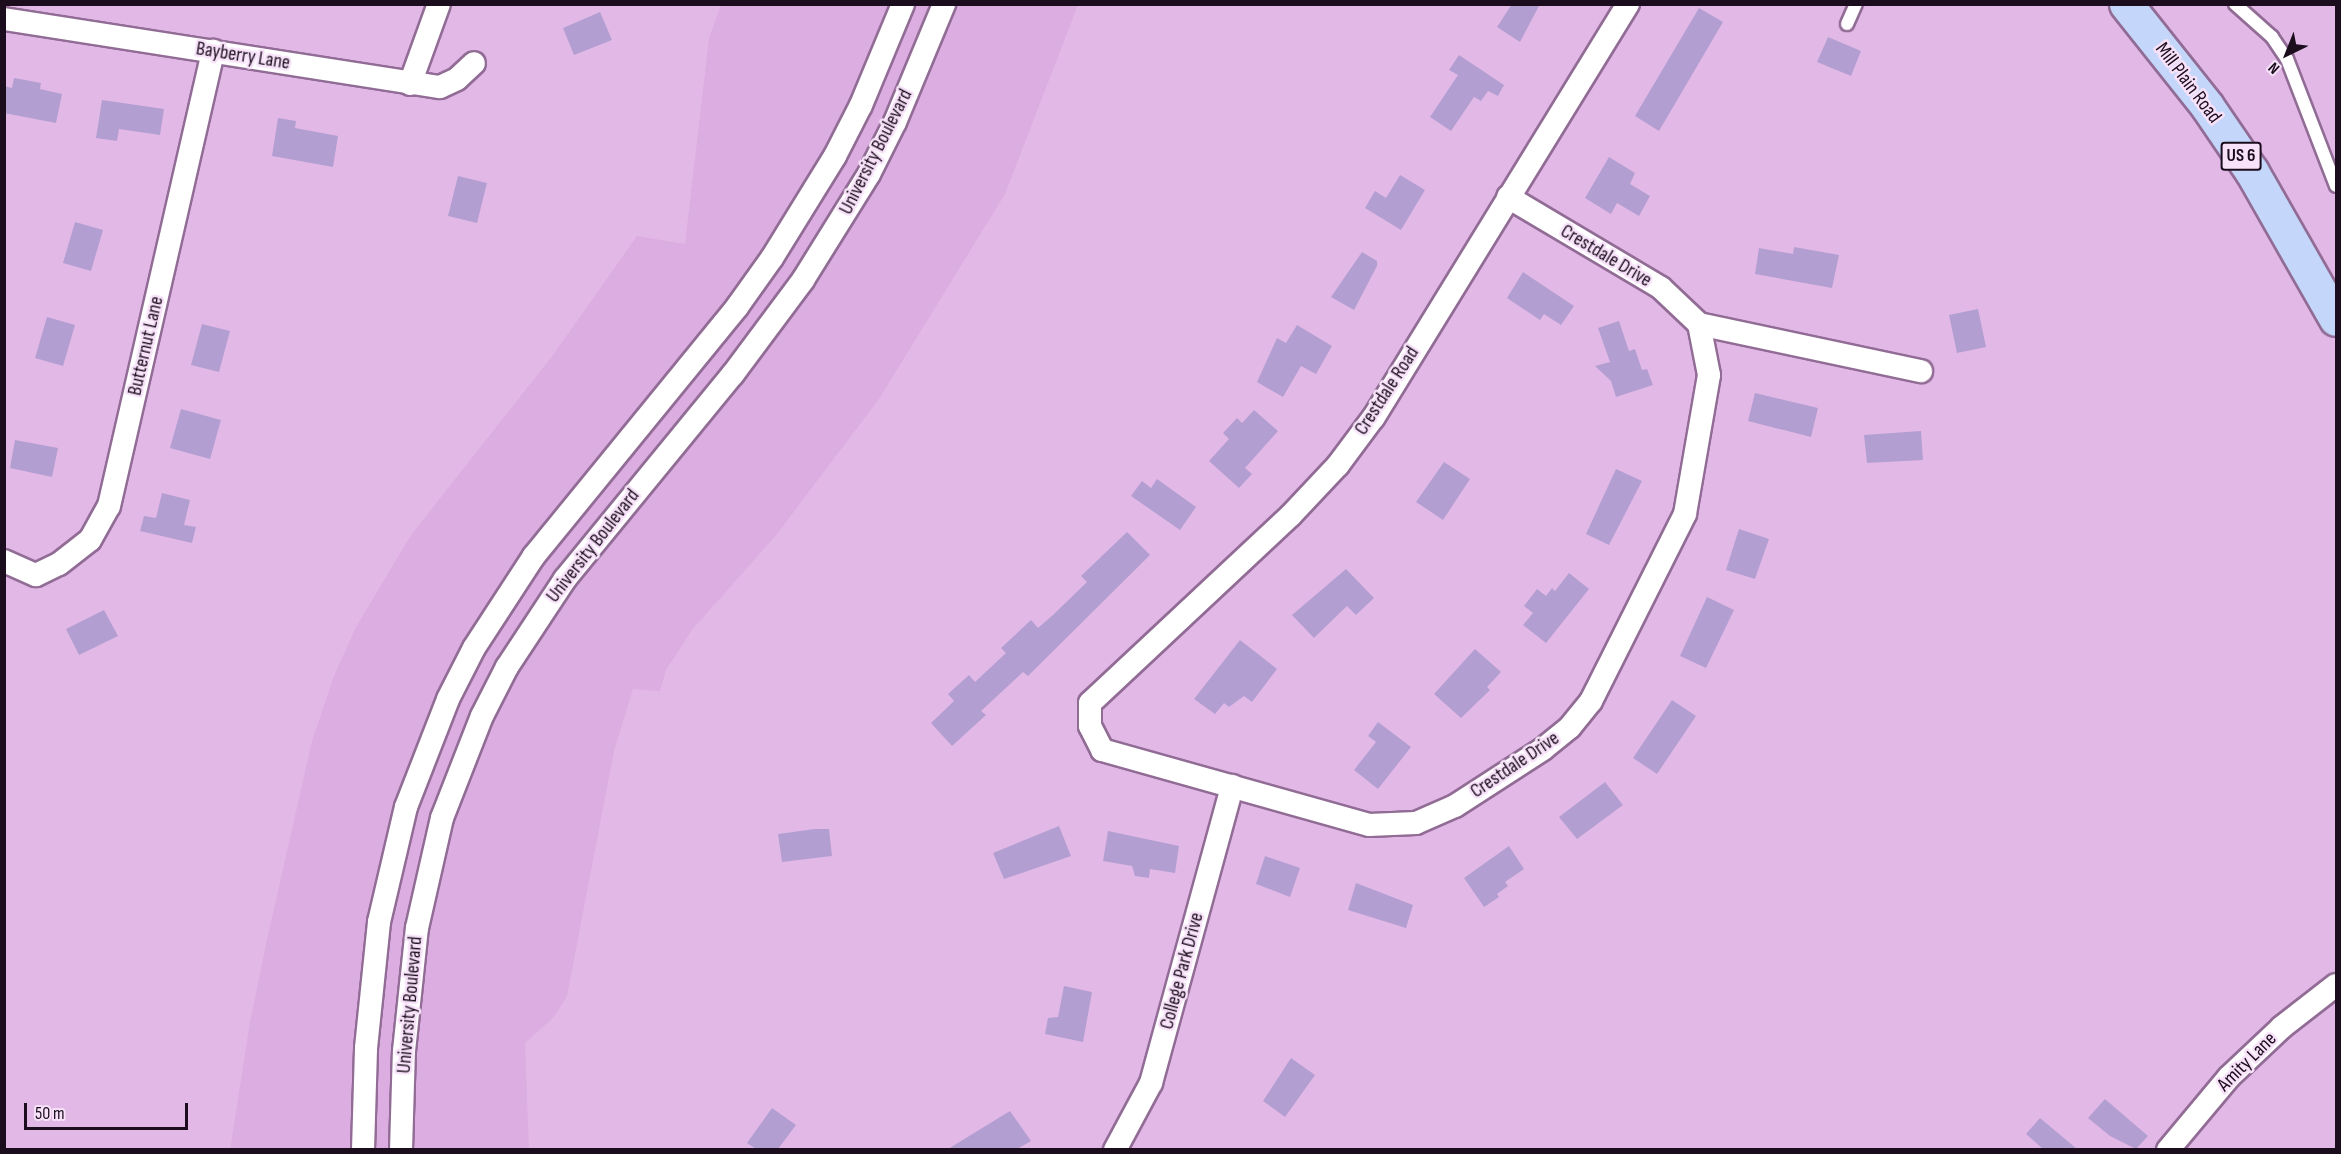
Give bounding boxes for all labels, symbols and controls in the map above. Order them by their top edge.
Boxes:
north arrow [2257,24,2317,84]
street label: Bayberry Lane [194,37,292,75]
street label: Mill Plain Road [2150,38,2226,128]
text: N [2265,58,2284,77]
street label: University Boulevard [834,85,918,219]
road number: US 6 [2220,141,2262,171]
street label: Crestdale Drive [1556,219,1656,293]
street label: Butternut Lane [123,294,169,398]
street label: Crestdale Road [1350,342,1424,440]
street label: University Boulevard [541,485,645,607]
street label: Crestdale Drive [1466,727,1564,803]
street label: College Park Drive [1155,910,1209,1032]
street label: University Boulevard [392,936,428,1074]
street label: Amity Lane [2212,1027,2282,1097]
scale bar [27,1091,190,1129]
text: 50 m [35,1103,65,1124]

